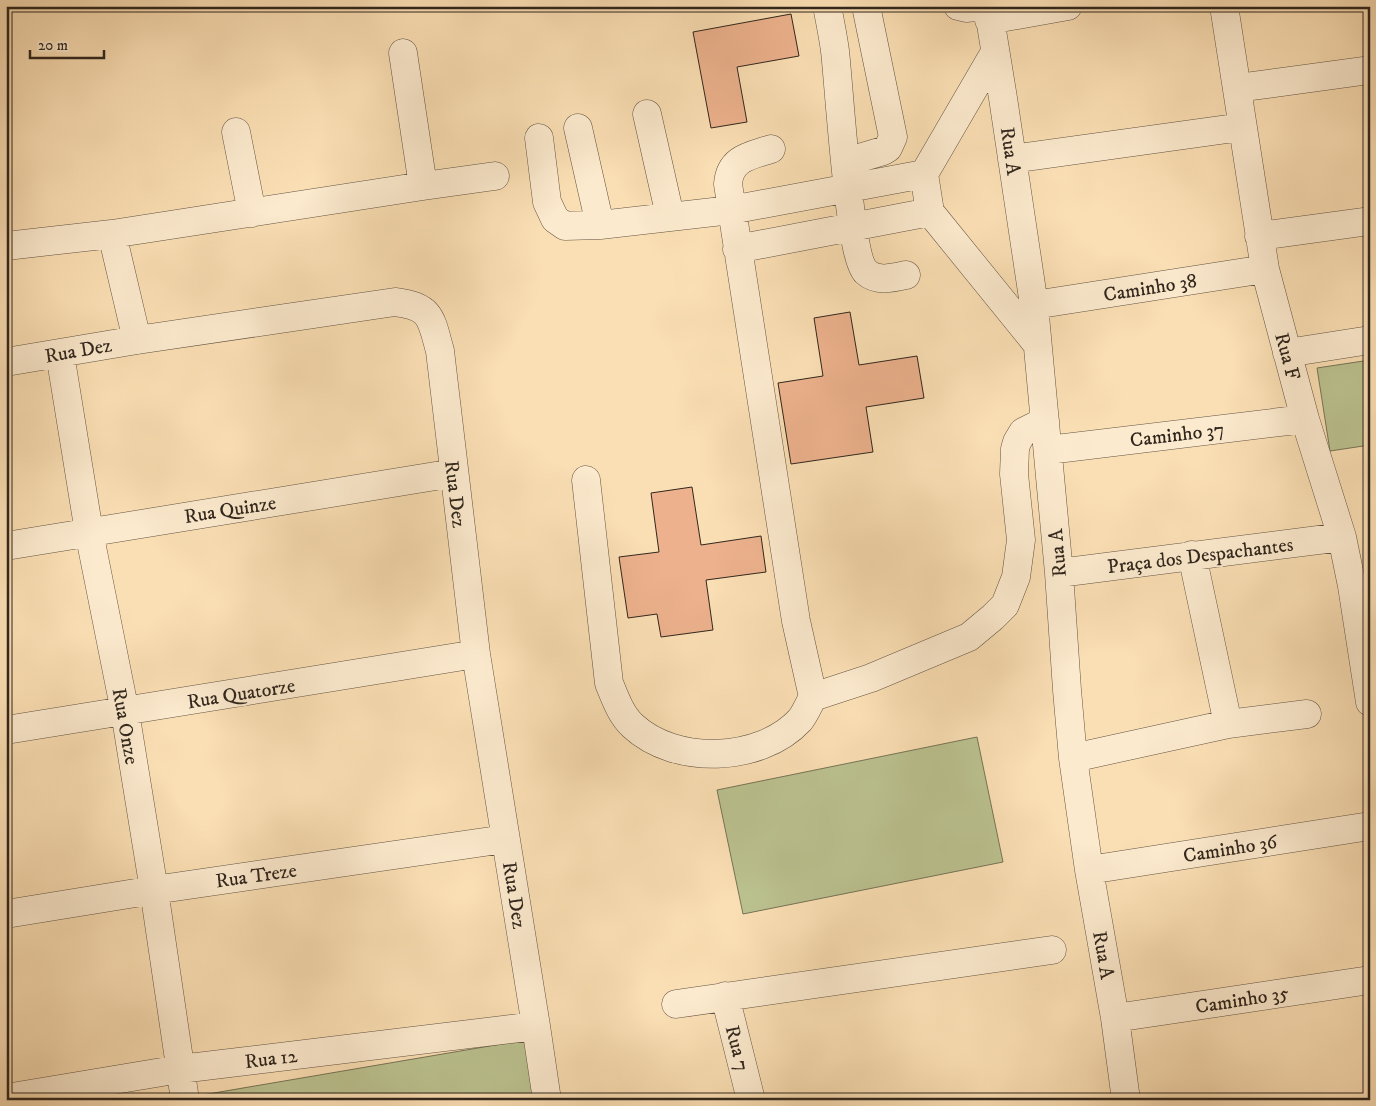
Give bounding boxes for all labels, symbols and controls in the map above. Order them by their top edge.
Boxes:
scale bar [30,28,104,60]
text: 20 m [38,36,68,55]
street label: Rua A [994,125,1025,177]
street label: Caminho 38 [1102,269,1199,308]
street label: Rua F [1268,330,1305,383]
street label: Rua Dez [43,333,114,370]
street label: Caminho 37 [1129,417,1226,454]
street label: Rua Dez [438,459,471,530]
street label: Rua Quinze [182,491,278,530]
street label: Rua A [1044,527,1073,578]
street label: Praça dos Despachantes [1106,533,1295,580]
street label: Rua Quatorze [185,674,297,715]
street label: Rua Onze [105,686,144,767]
street label: Caminho 36 [1181,830,1280,869]
street label: Rua Treze [214,858,298,895]
street label: Rua Dez [496,860,531,931]
street label: Rua A [1086,929,1119,982]
street label: Caminho 35 [1194,981,1291,1020]
street label: Rua 7 [719,1023,754,1074]
street label: Rua 12 [243,1044,299,1075]

